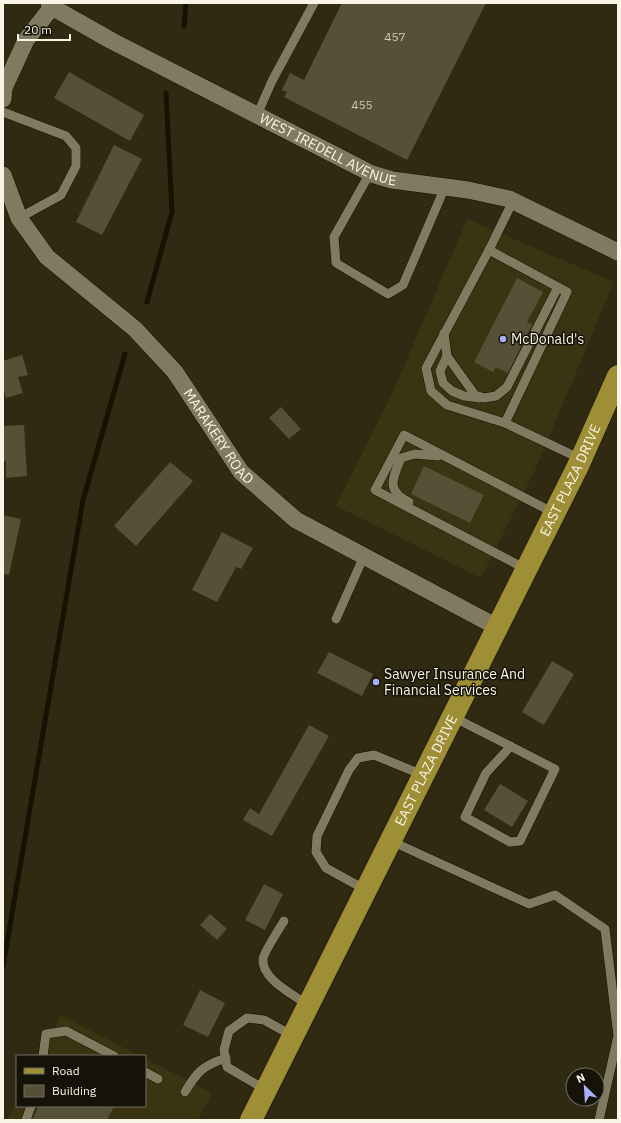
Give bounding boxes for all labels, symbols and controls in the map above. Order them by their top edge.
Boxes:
scale bar [18,16,70,42]
text: 20 m [24,22,52,37]
house number: 457 [384,29,406,44]
house number: 455 [351,97,373,112]
street label: WEST IREDELL AVENUE [256,109,397,189]
place label: McDonald's [511,330,584,348]
marker: McDonald's [498,334,508,344]
street label: MARAKERY ROAD [179,385,258,488]
street label: EAST PLAZA DRIVE [535,421,604,539]
place label: Sawyer Insurance And Financial Services [384,665,525,699]
marker: Sawyer Insurance And Financial Services [371,677,381,687]
street label: EAST PLAZA DRIVE [390,712,461,829]
legend [16,1055,146,1107]
text: Road [52,1063,80,1078]
north arrow [565,1067,605,1107]
text: N [574,1070,587,1086]
text: Building [52,1083,97,1098]

